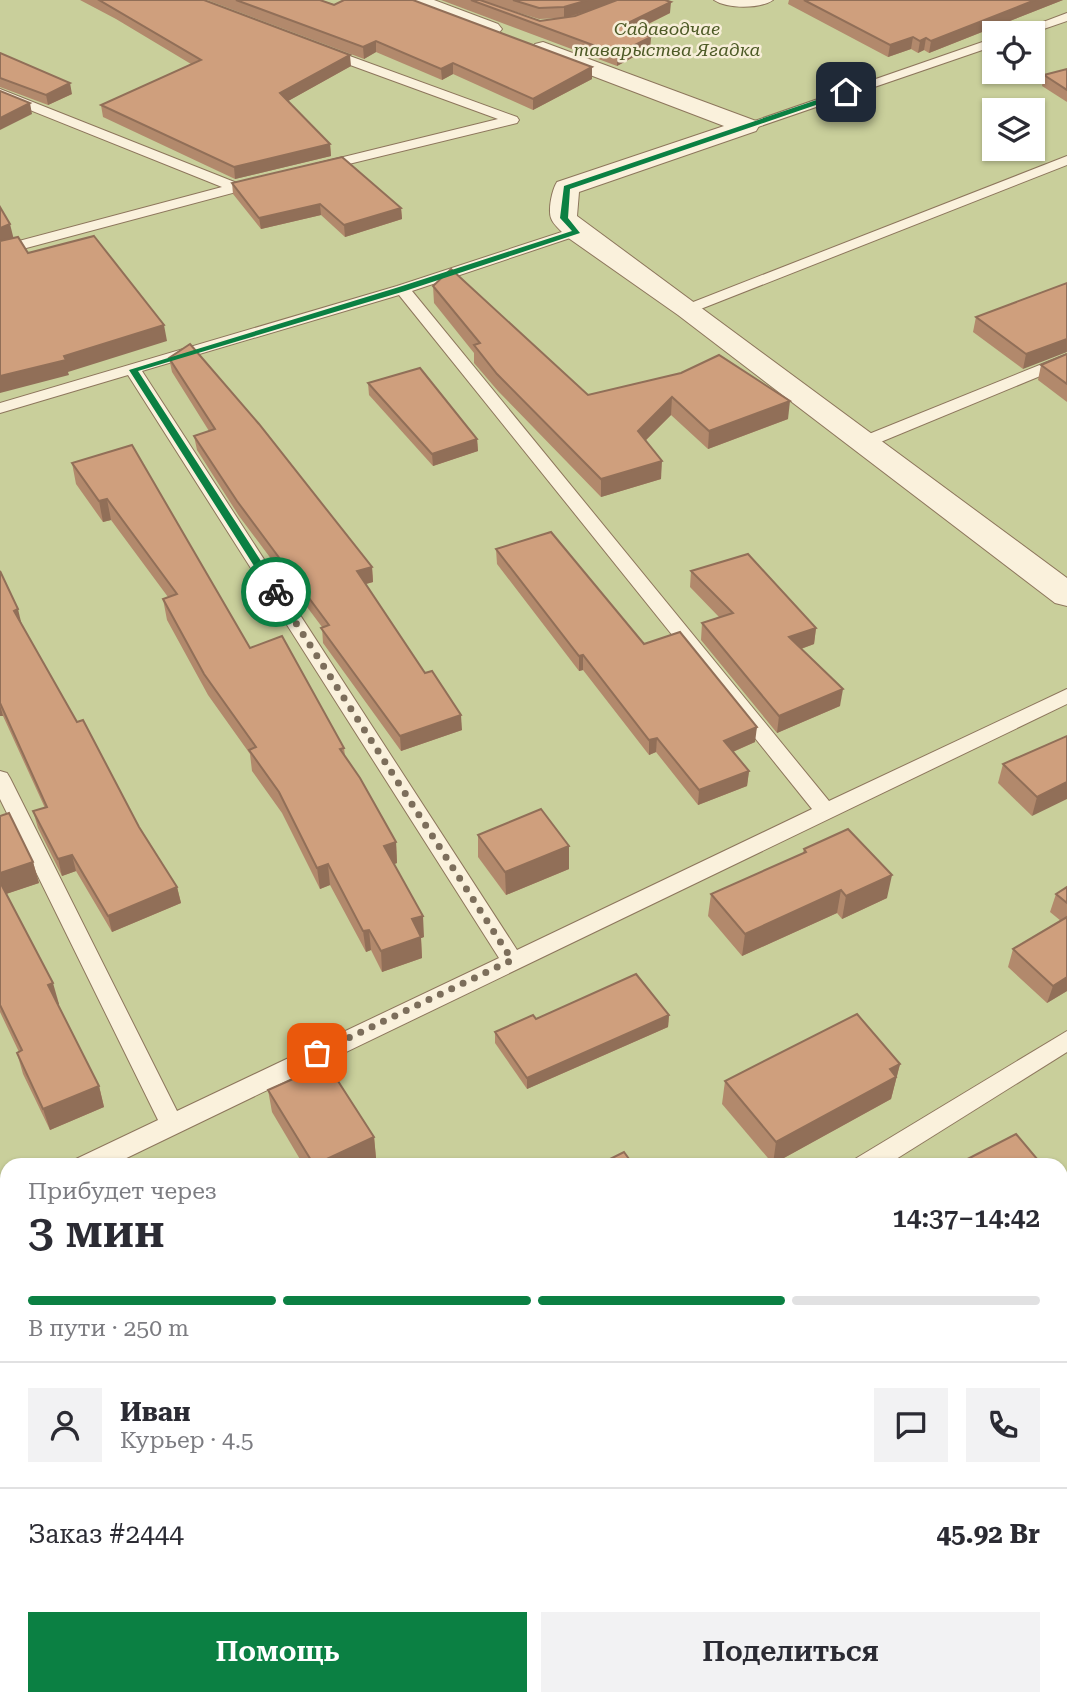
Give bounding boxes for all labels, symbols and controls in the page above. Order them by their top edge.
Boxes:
park label: Садаводчае таварыства Ягадка [574,18,761,60]
map controls [982,21,1045,161]
button: locate [982,21,1045,84]
pin [816,62,876,122]
icon: home [827,73,865,111]
button: layers [982,98,1045,161]
courier [241,557,311,627]
icon: bike [257,573,295,611]
pin [287,1023,347,1083]
icon: bag [298,1034,336,1072]
text: Прибудет через [28,1178,217,1205]
text: 14:37–14:42 [892,1203,1040,1233]
text: 3 мин [28,1204,165,1258]
text: В пути · 250 m [28,1315,189,1342]
button: person [28,1388,102,1462]
button: chat [874,1388,948,1462]
button: phone [966,1388,1040,1462]
text: Иван [120,1397,191,1427]
text: Курьер · 4.5 [120,1427,254,1454]
text: Заказ #2444 [28,1519,184,1549]
text: 45.92 Br [936,1519,1040,1549]
button: Помощь [28,1612,527,1692]
button: Поделиться [541,1612,1040,1692]

